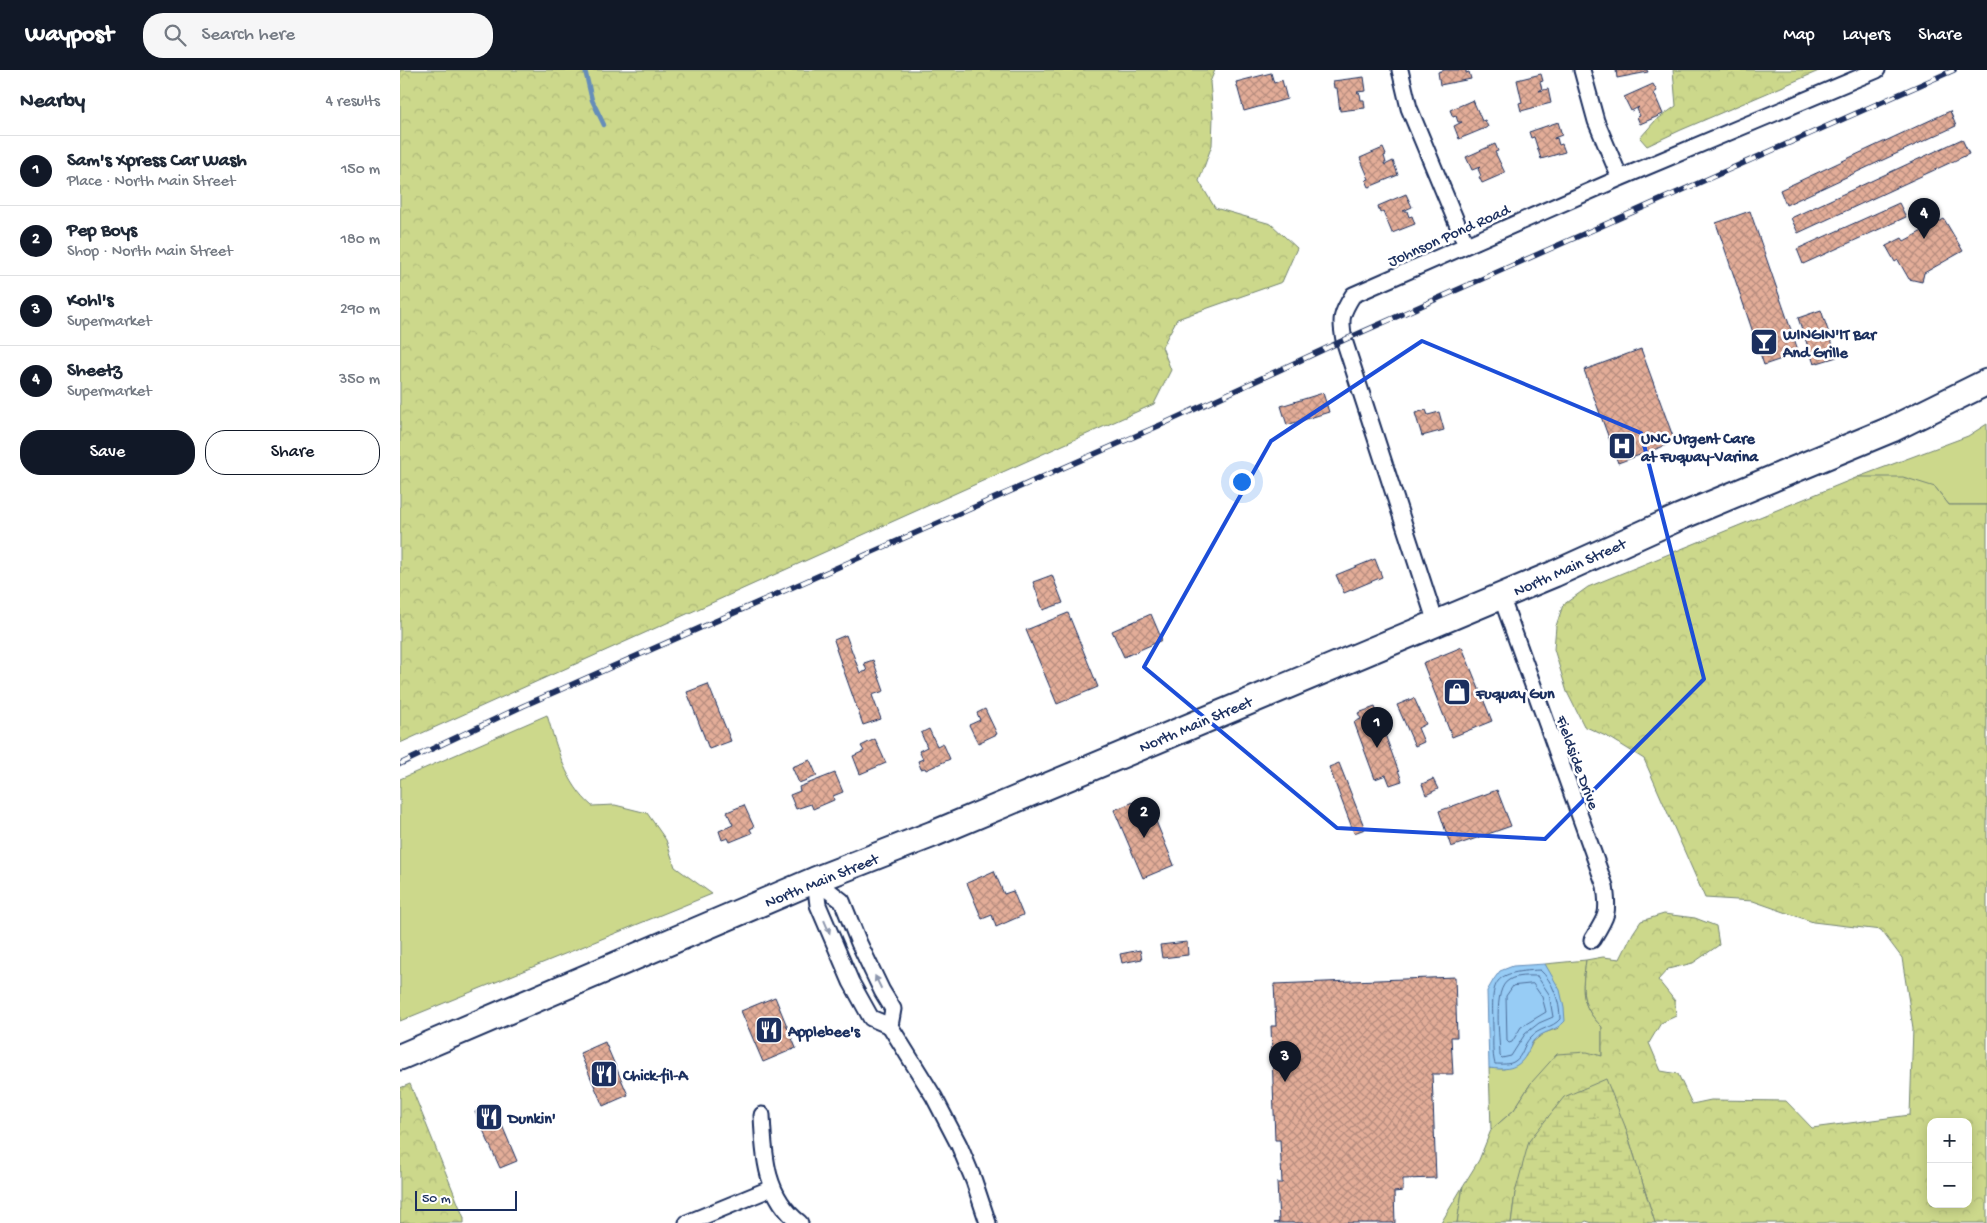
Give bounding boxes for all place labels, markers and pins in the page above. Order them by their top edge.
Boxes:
pin: 4 [1908,198,1940,239]
bar icon: WINGIN'IT Bar And Grille [1749,327,1779,357]
place label: WINGIN'IT Bar And Grille [1782,327,1878,364]
hospital icon: UNC Urgent Care at Fuquay-Varina [1607,431,1637,461]
place label: UNC Urgent Care at Fuquay-Varina [1640,431,1759,468]
shop icon: Fuquay Gun [1442,677,1472,707]
place label: Fuquay Gun [1475,686,1555,705]
pin: 1 [1361,707,1393,748]
pin: 2 [1128,797,1160,838]
restaurant icon: Applebee's [754,1015,784,1045]
place label: Applebee's [787,1024,861,1043]
pin: 3 [1269,1041,1301,1082]
restaurant icon: Chick-fil-A [589,1059,619,1089]
place label: Chick-fil-A [622,1067,689,1087]
restaurant icon: Dunkin' [474,1102,504,1132]
place label: Dunkin' [506,1111,556,1130]

